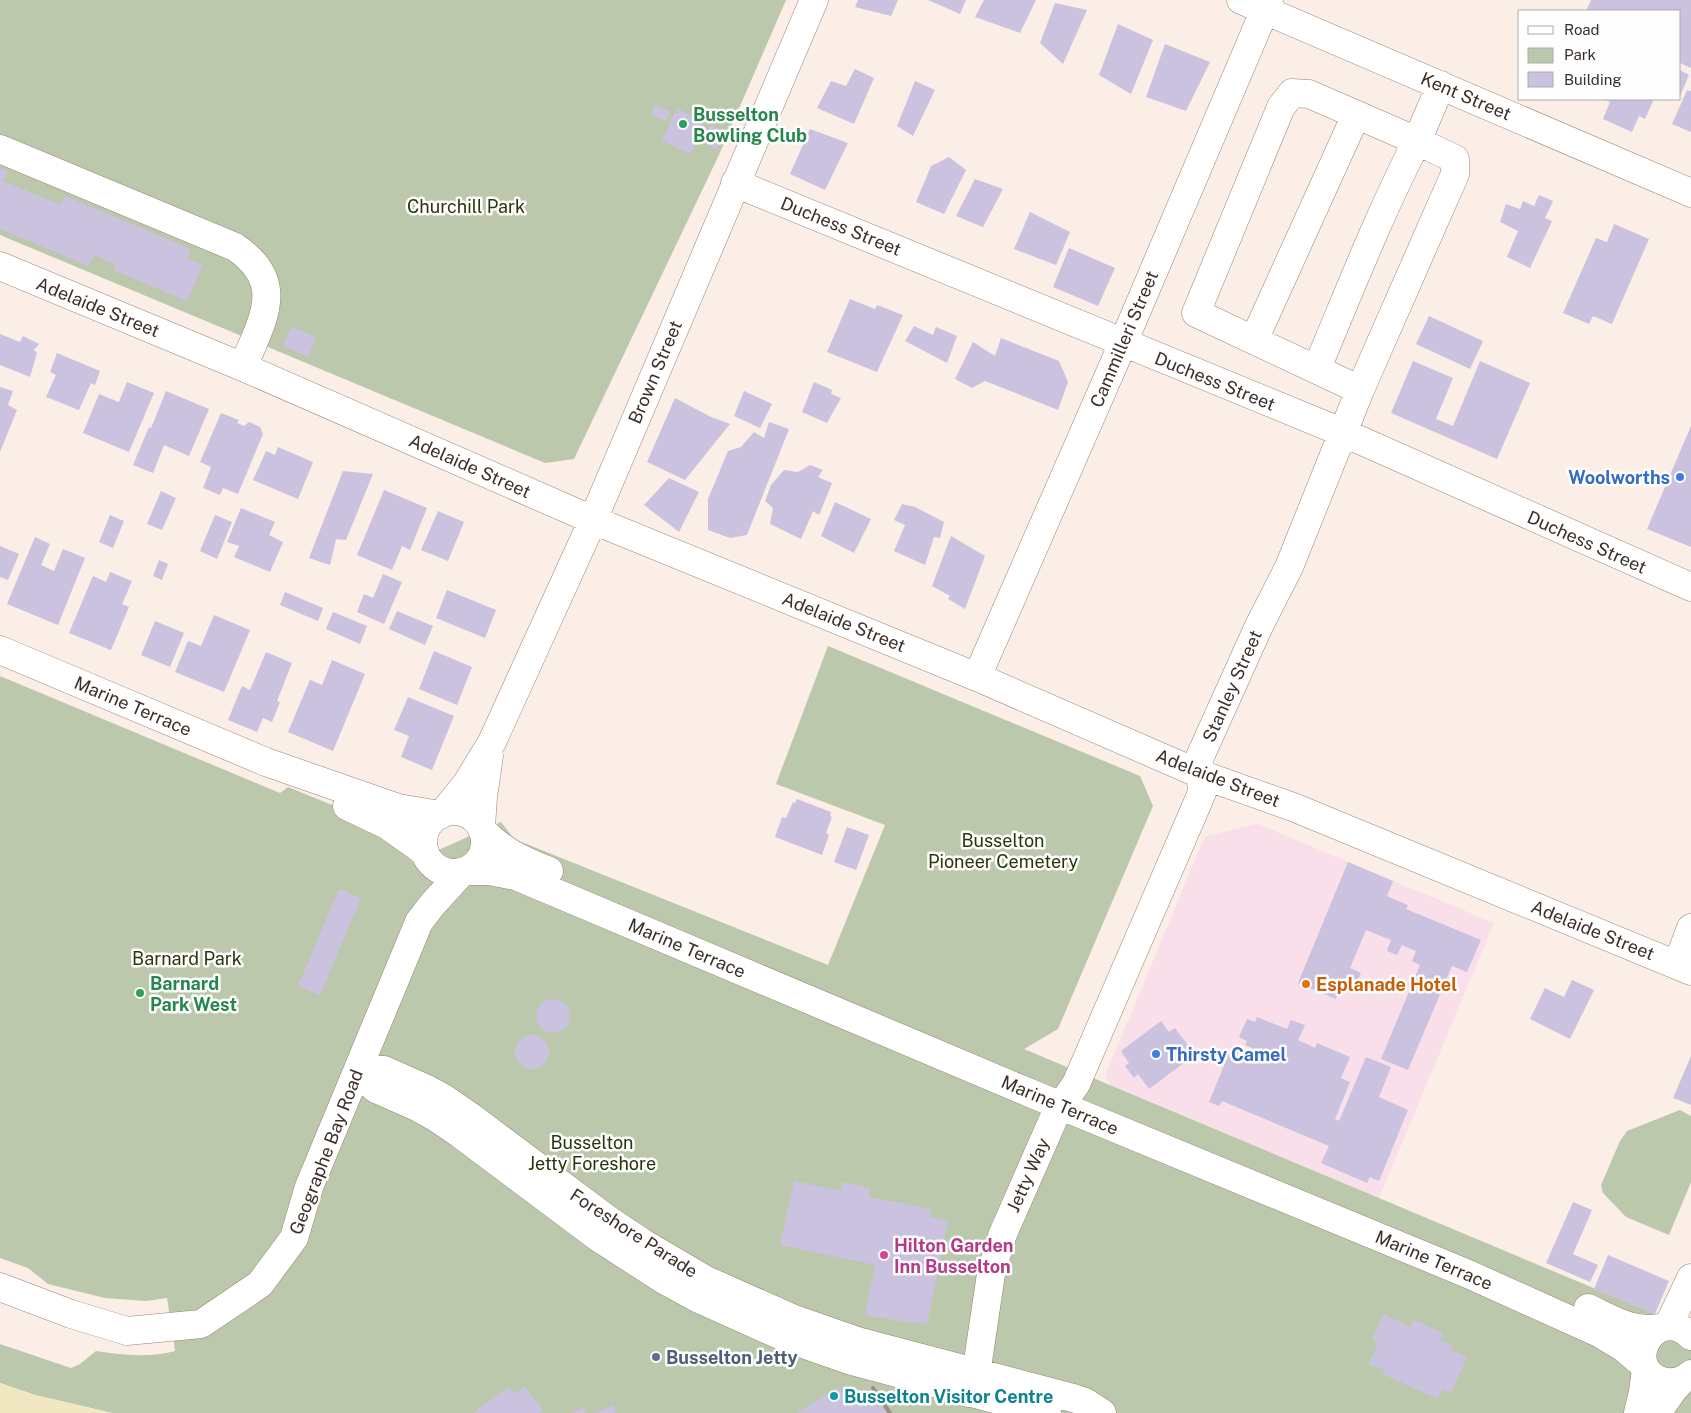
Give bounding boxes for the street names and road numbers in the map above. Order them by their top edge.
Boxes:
street label: Kent Street [1418,68,1514,124]
street label: Duchess Street [778,192,904,260]
street label: Cammilleri Street [1086,267,1162,411]
street label: Adelaide Street [33,273,163,341]
street label: Brown Street [624,317,686,427]
street label: Duchess Street [1152,347,1278,415]
street label: Adelaide Street [406,430,534,502]
street label: Duchess Street [1524,506,1650,578]
street label: Adelaide Street [779,588,909,656]
street label: Stanley Street [1198,627,1266,745]
street label: Marine Terrace [71,672,195,740]
street label: Adelaide Street [1153,745,1283,811]
street label: Adelaide Street [1528,896,1658,964]
street label: Marine Terrace [625,914,749,982]
street label: Geographe Bay Road [285,1066,367,1238]
street label: Marine Terrace [998,1071,1122,1139]
street label: Jetty Way [1002,1134,1054,1215]
street label: Foreshore Parade [566,1184,702,1282]
street label: Marine Terrace [1372,1226,1496,1294]

